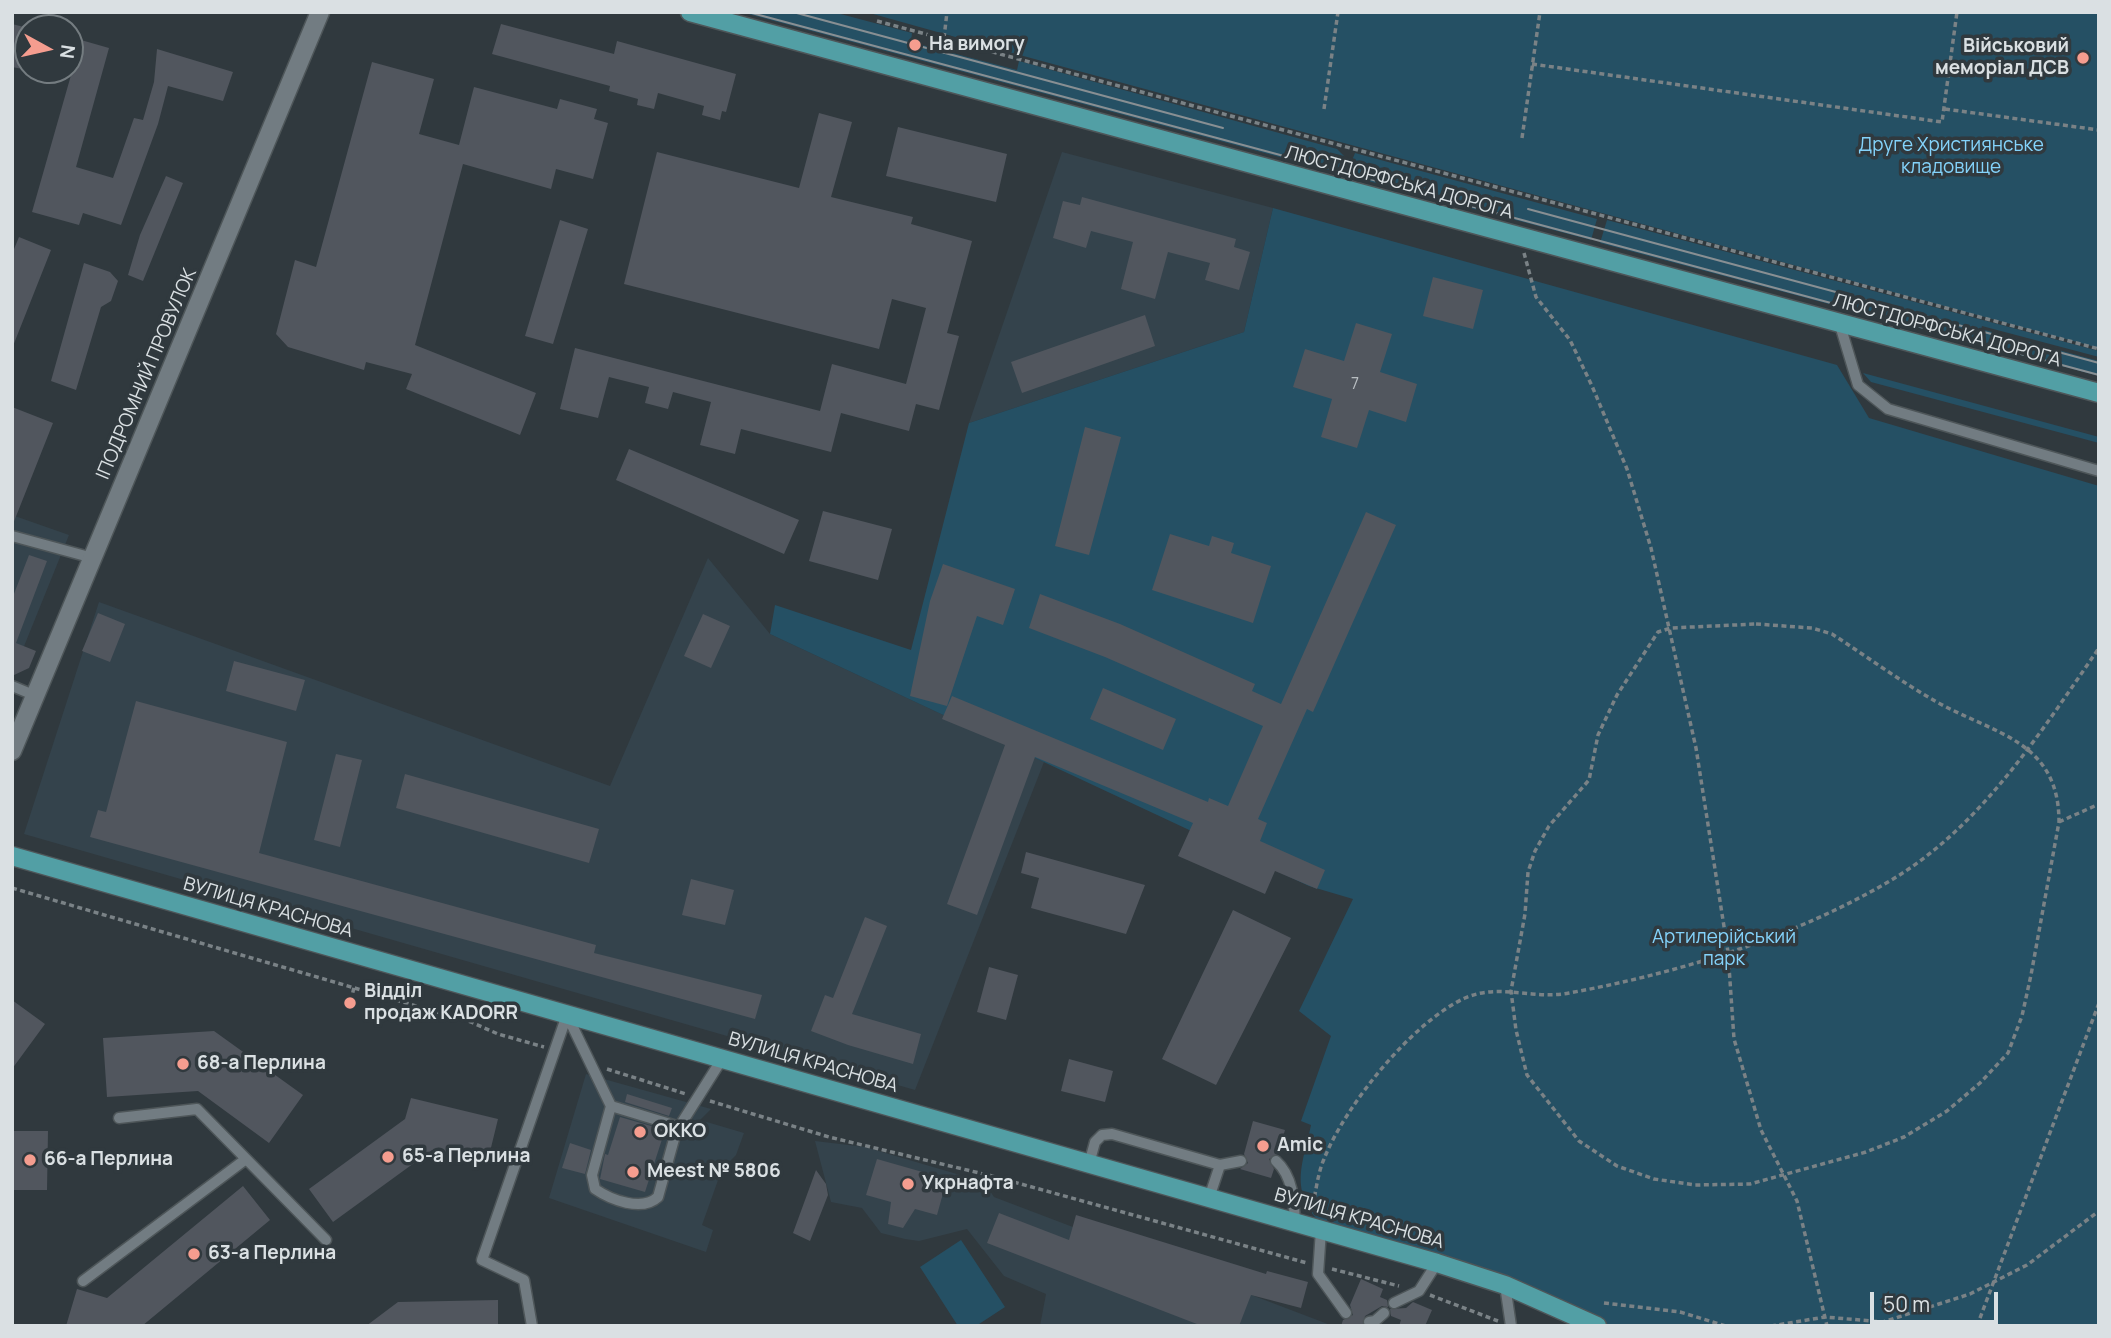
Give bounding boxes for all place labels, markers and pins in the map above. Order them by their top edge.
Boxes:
place label: На вимогу [929,34,1025,56]
place label: Військовий меморіал ДСВ [1935,36,2069,80]
marker: На вимогу [907,37,923,53]
marker: Військовий меморіал ДСВ [2075,50,2091,66]
place label: Відділ продаж KADORR [364,981,518,1025]
marker: Відділ продаж KADORR [342,995,358,1011]
place label: 68-а Перлина [197,1053,326,1075]
marker: 68-а Перлина [175,1056,191,1072]
place label: ОККО [654,1121,706,1143]
marker: ОККО [632,1124,648,1140]
place label: Amic [1277,1135,1323,1157]
marker: Amic [1255,1138,1271,1154]
place label: 65-а Перлина [402,1146,530,1168]
place label: 66-а Перлина [44,1149,173,1171]
marker: 65-а Перлина [380,1149,396,1165]
marker: 66-а Перлина [22,1152,38,1168]
place label: Meest № 5806 [647,1161,781,1183]
marker: Meest № 5806 [625,1164,641,1180]
place label: Укрнафта [922,1173,1014,1195]
marker: Укрнафта [900,1176,916,1192]
place label: 63-а Перлина [208,1243,336,1265]
marker: 63-а Перлина [186,1246,202,1262]

